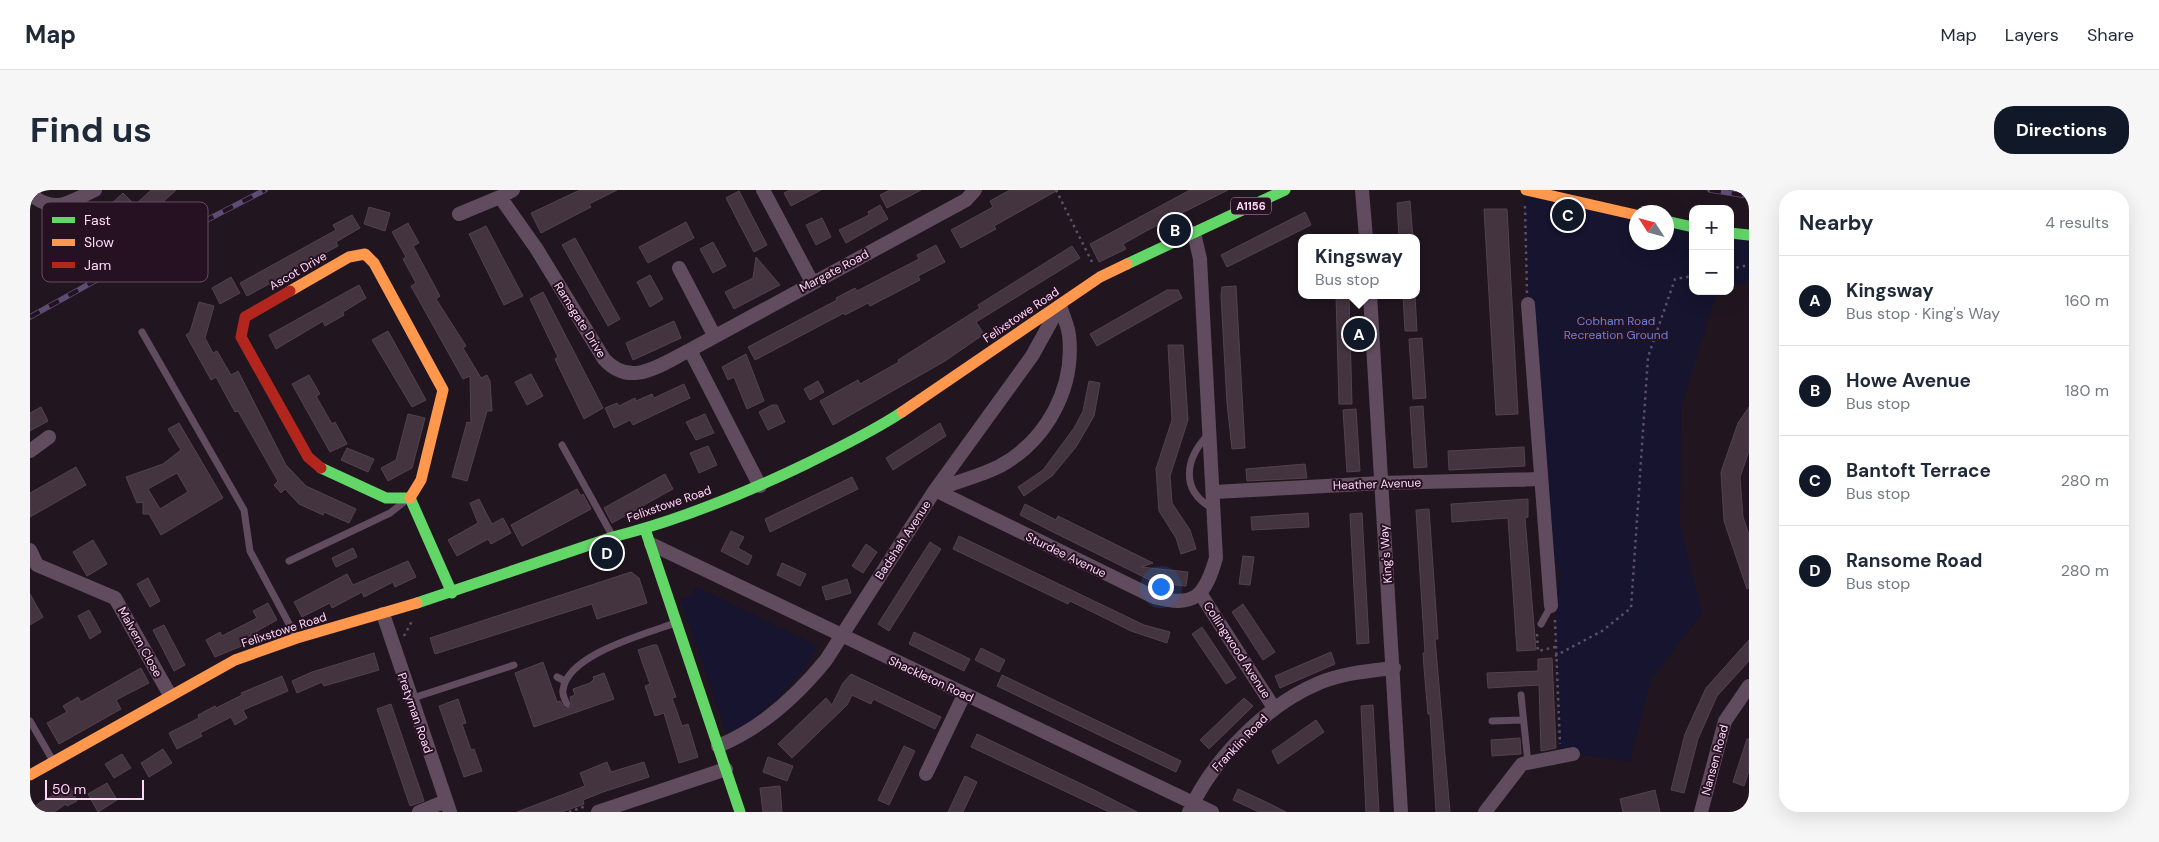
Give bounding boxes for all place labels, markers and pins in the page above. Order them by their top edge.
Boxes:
pin: C [1552,196,1584,234]
pin: B [1159,211,1191,249]
pin: A [1343,315,1375,353]
pin: D [591,534,623,572]

